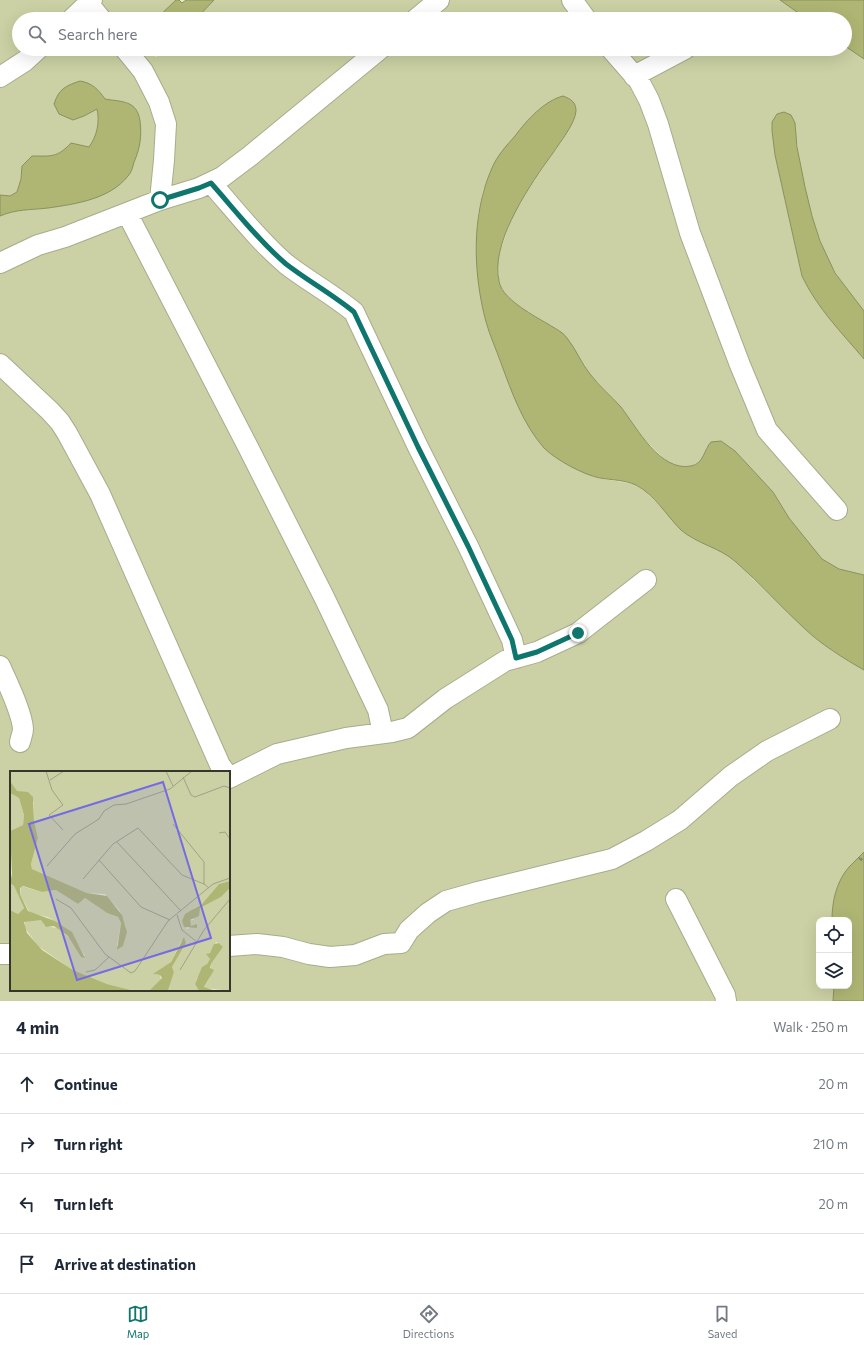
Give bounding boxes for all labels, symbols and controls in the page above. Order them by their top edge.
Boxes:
search box [12,12,852,56]
icon: search [26,23,48,45]
text: Search here [58,25,137,43]
route start [151,191,169,209]
route end [569,624,587,642]
inset map [10,771,230,991]
map controls [816,917,852,989]
button: locate [816,917,852,953]
button: layers [816,953,852,989]
text: 4 min [16,1017,59,1038]
text: Walk · 250 m [773,1019,848,1035]
icon: ahead [16,1073,38,1095]
text: Continue [54,1075,118,1093]
text: 20 m [819,1076,848,1092]
icon: right [16,1133,38,1155]
text: Turn right [54,1135,123,1153]
text: 210 m [813,1136,848,1152]
icon: left [16,1193,38,1215]
text: Turn left [54,1195,113,1213]
text: 20 m [819,1196,848,1212]
icon: arrive [16,1253,38,1275]
text: Arrive at destination [54,1255,196,1273]
tab: Map [127,1303,149,1340]
tab: Directions [403,1303,454,1340]
tab: Saved [708,1303,737,1340]

